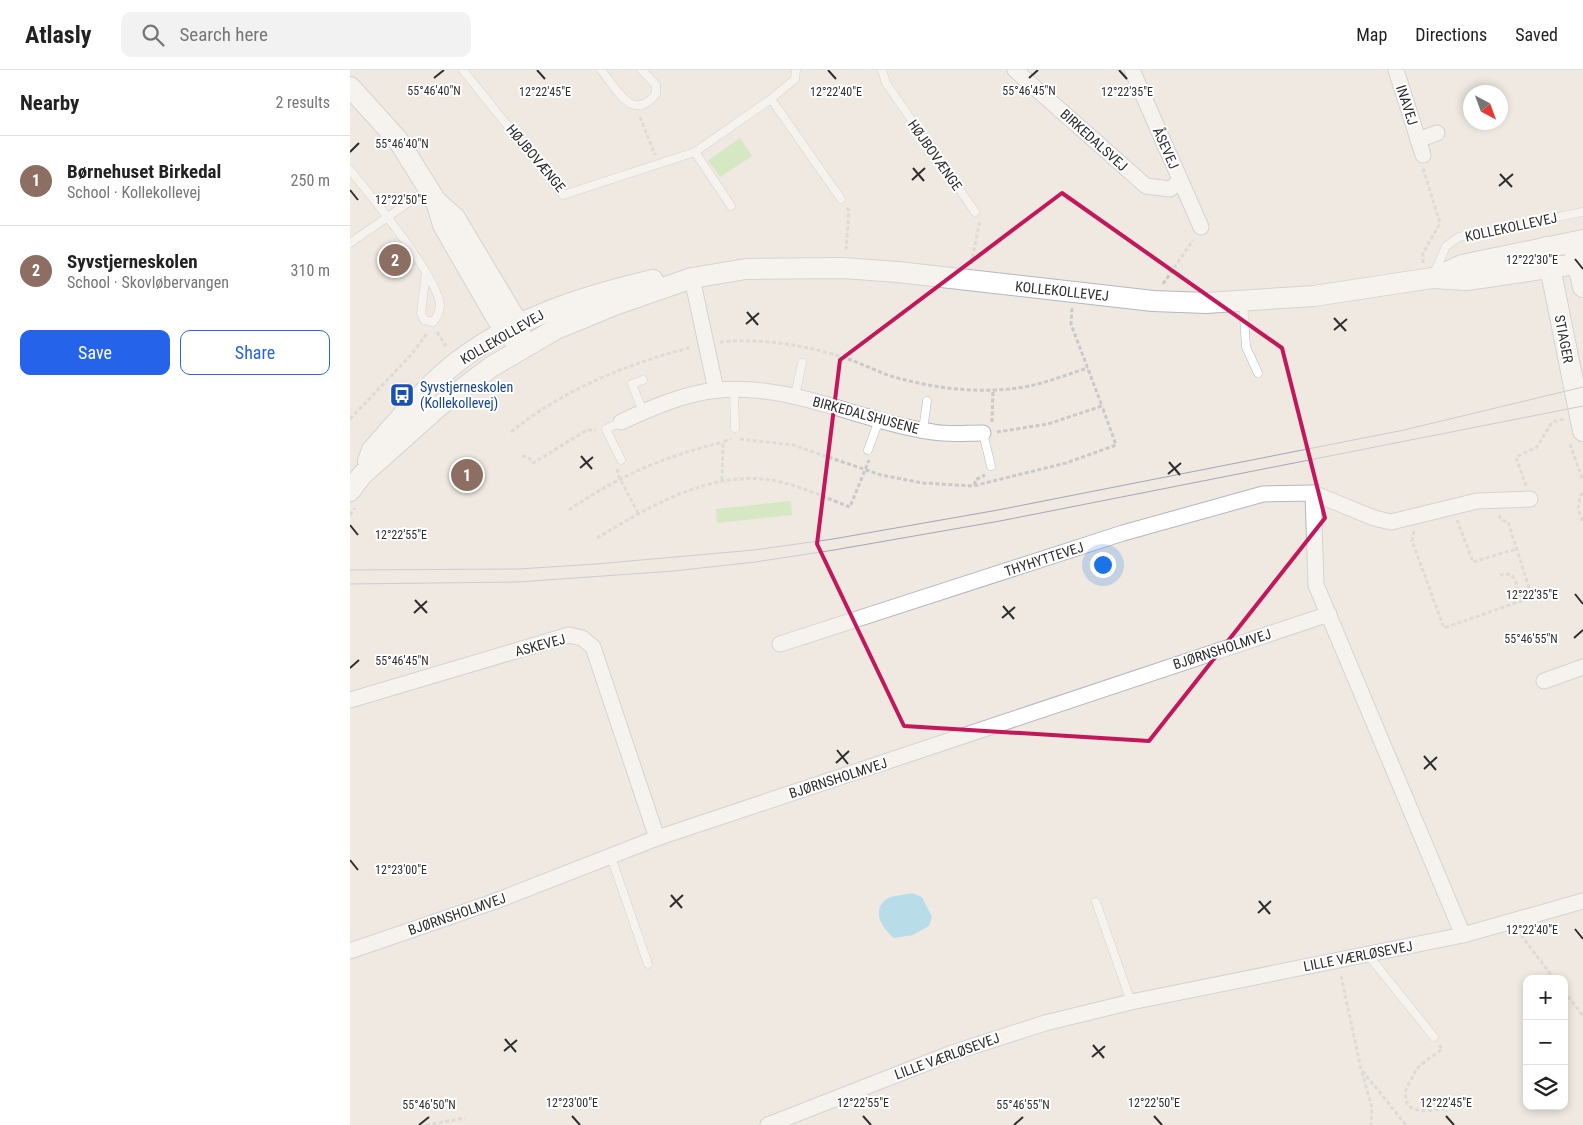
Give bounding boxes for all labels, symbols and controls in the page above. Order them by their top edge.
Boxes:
search box [121,12,471,57]
text: Atlasly [25,21,91,49]
icon: search [139,21,167,49]
text: Search here [179,23,268,46]
text: Map [1356,24,1387,45]
text: Directions [1415,24,1487,45]
text: Saved [1515,24,1558,45]
street label: INAVEJ [1393,83,1421,127]
text: 55°46'40"N [407,84,461,98]
text: 55°46'45"N [1002,84,1056,98]
text: 12°22'45"E [519,85,571,99]
text: 12°22'40"E [810,85,862,99]
text: 12°22'35"E [1101,85,1153,99]
north arrow [1463,85,1508,130]
text: Nearby [20,91,79,115]
text: 2 results [275,93,330,112]
street label: BIRKEDALSVEJ [1057,106,1131,174]
street label: HØJBOVÆNGE [905,116,965,194]
street label: HØJBOVÆNGE [503,121,569,195]
street label: ÅSEVEJ [1150,124,1183,171]
text: 55°46'40"N [375,137,429,151]
text: Børnehuset Birkedal [67,160,221,183]
text: 1 [32,171,40,190]
text: 250 m [291,171,330,190]
text: School · Kollekollevej [67,183,201,202]
text: 12°22'50"E [375,193,427,207]
street label: KOLLEKOLLEVEJ [1463,209,1559,245]
pin: 2 [379,241,411,279]
text: Syvstjerneskolen [67,250,198,273]
text: 12°22'30"E [1506,253,1558,267]
text: 2 [32,261,40,280]
text: 310 m [291,261,330,280]
text: School · Skovløbervangen [67,273,229,292]
street label: KOLLEKOLLEVEJ [1015,278,1109,304]
street label: KOLLEKOLLEVEJ [457,307,547,367]
street label: STIAGER [1551,314,1577,365]
button: Save [20,330,170,375]
button: Share [180,330,330,375]
place label: Syvstjerneskolen (Kollekollevej) [420,379,513,412]
bus stop icon: Syvstjerneskolen (Kollekollevej) [389,382,415,408]
street label: BIRKEDALSHUSENE [811,393,921,437]
pin: 1 [451,456,483,494]
text: 12°22'55"E [375,528,427,542]
street label: THYHYTTEVEJ [1002,539,1086,579]
your location [1090,552,1116,578]
text: 12°22'35"E [1506,588,1558,602]
street label: BJØRNSHOLMVEJ [1171,626,1273,672]
street label: ASKEVEJ [513,631,567,659]
text: 55°46'55"N [1504,632,1558,646]
text: 55°46'45"N [375,654,429,668]
street label: BJØRNSHOLMVEJ [787,755,889,801]
text: 12°23'00"E [375,863,427,877]
street label: BJØRNSHOLMVEJ [406,890,508,938]
text: 12°22'40"E [1506,923,1558,937]
street label: LILLE VÆRLØSEVEJ [1302,938,1414,974]
map controls [1523,975,1568,1110]
button: + [1523,975,1568,1020]
button: − [1523,1020,1568,1065]
street label: LILLE VÆRLØSEVEJ [892,1030,1002,1082]
button: layers [1523,1065,1568,1110]
text: 12°23'00"E [546,1096,598,1110]
text: 12°22'55"E [837,1096,889,1110]
text: 12°22'50"E [1128,1096,1180,1110]
text: 12°22'45"E [1420,1096,1472,1110]
text: 55°46'50"N [402,1098,456,1112]
text: 55°46'55"N [996,1098,1050,1112]

